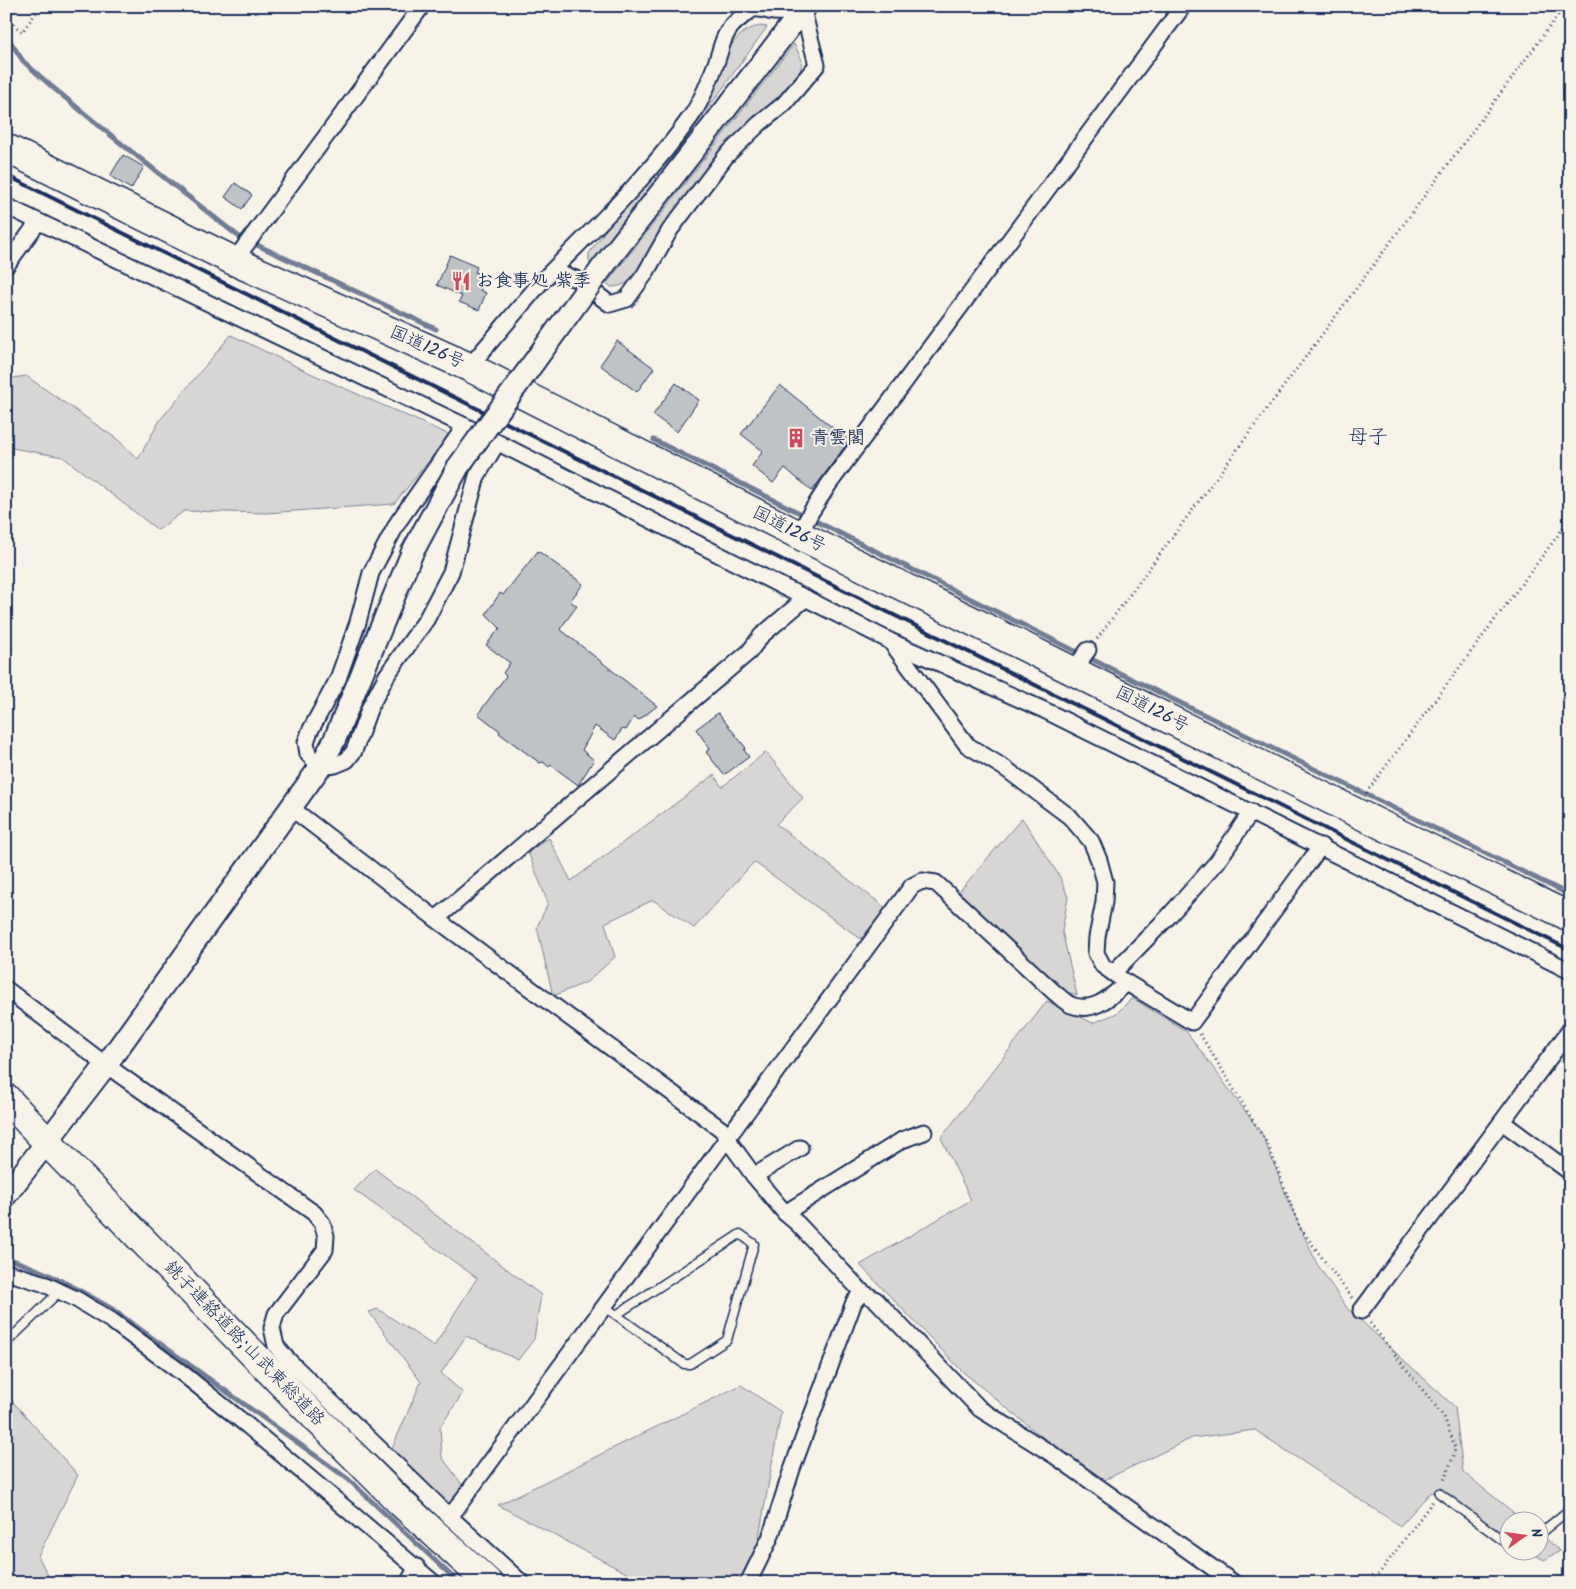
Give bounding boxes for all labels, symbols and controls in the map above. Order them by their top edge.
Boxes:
place label: お食事処 紫季 [476,267,591,296]
restaurant icon: お食事処 紫季 [450,270,472,292]
street label: 国道126号 [385,318,469,378]
district label: 母子 [1348,422,1388,454]
place label: 青雲閣 [811,424,865,453]
building icon: 青雲閣 [785,427,807,449]
street label: 国道126号 [747,499,831,561]
street label: 国道126号 [1110,679,1194,741]
street label: 銚子連絡道路;山武東総道路 [157,1254,331,1434]
north arrow [1498,1512,1548,1562]
text: N [1524,1526,1547,1540]

